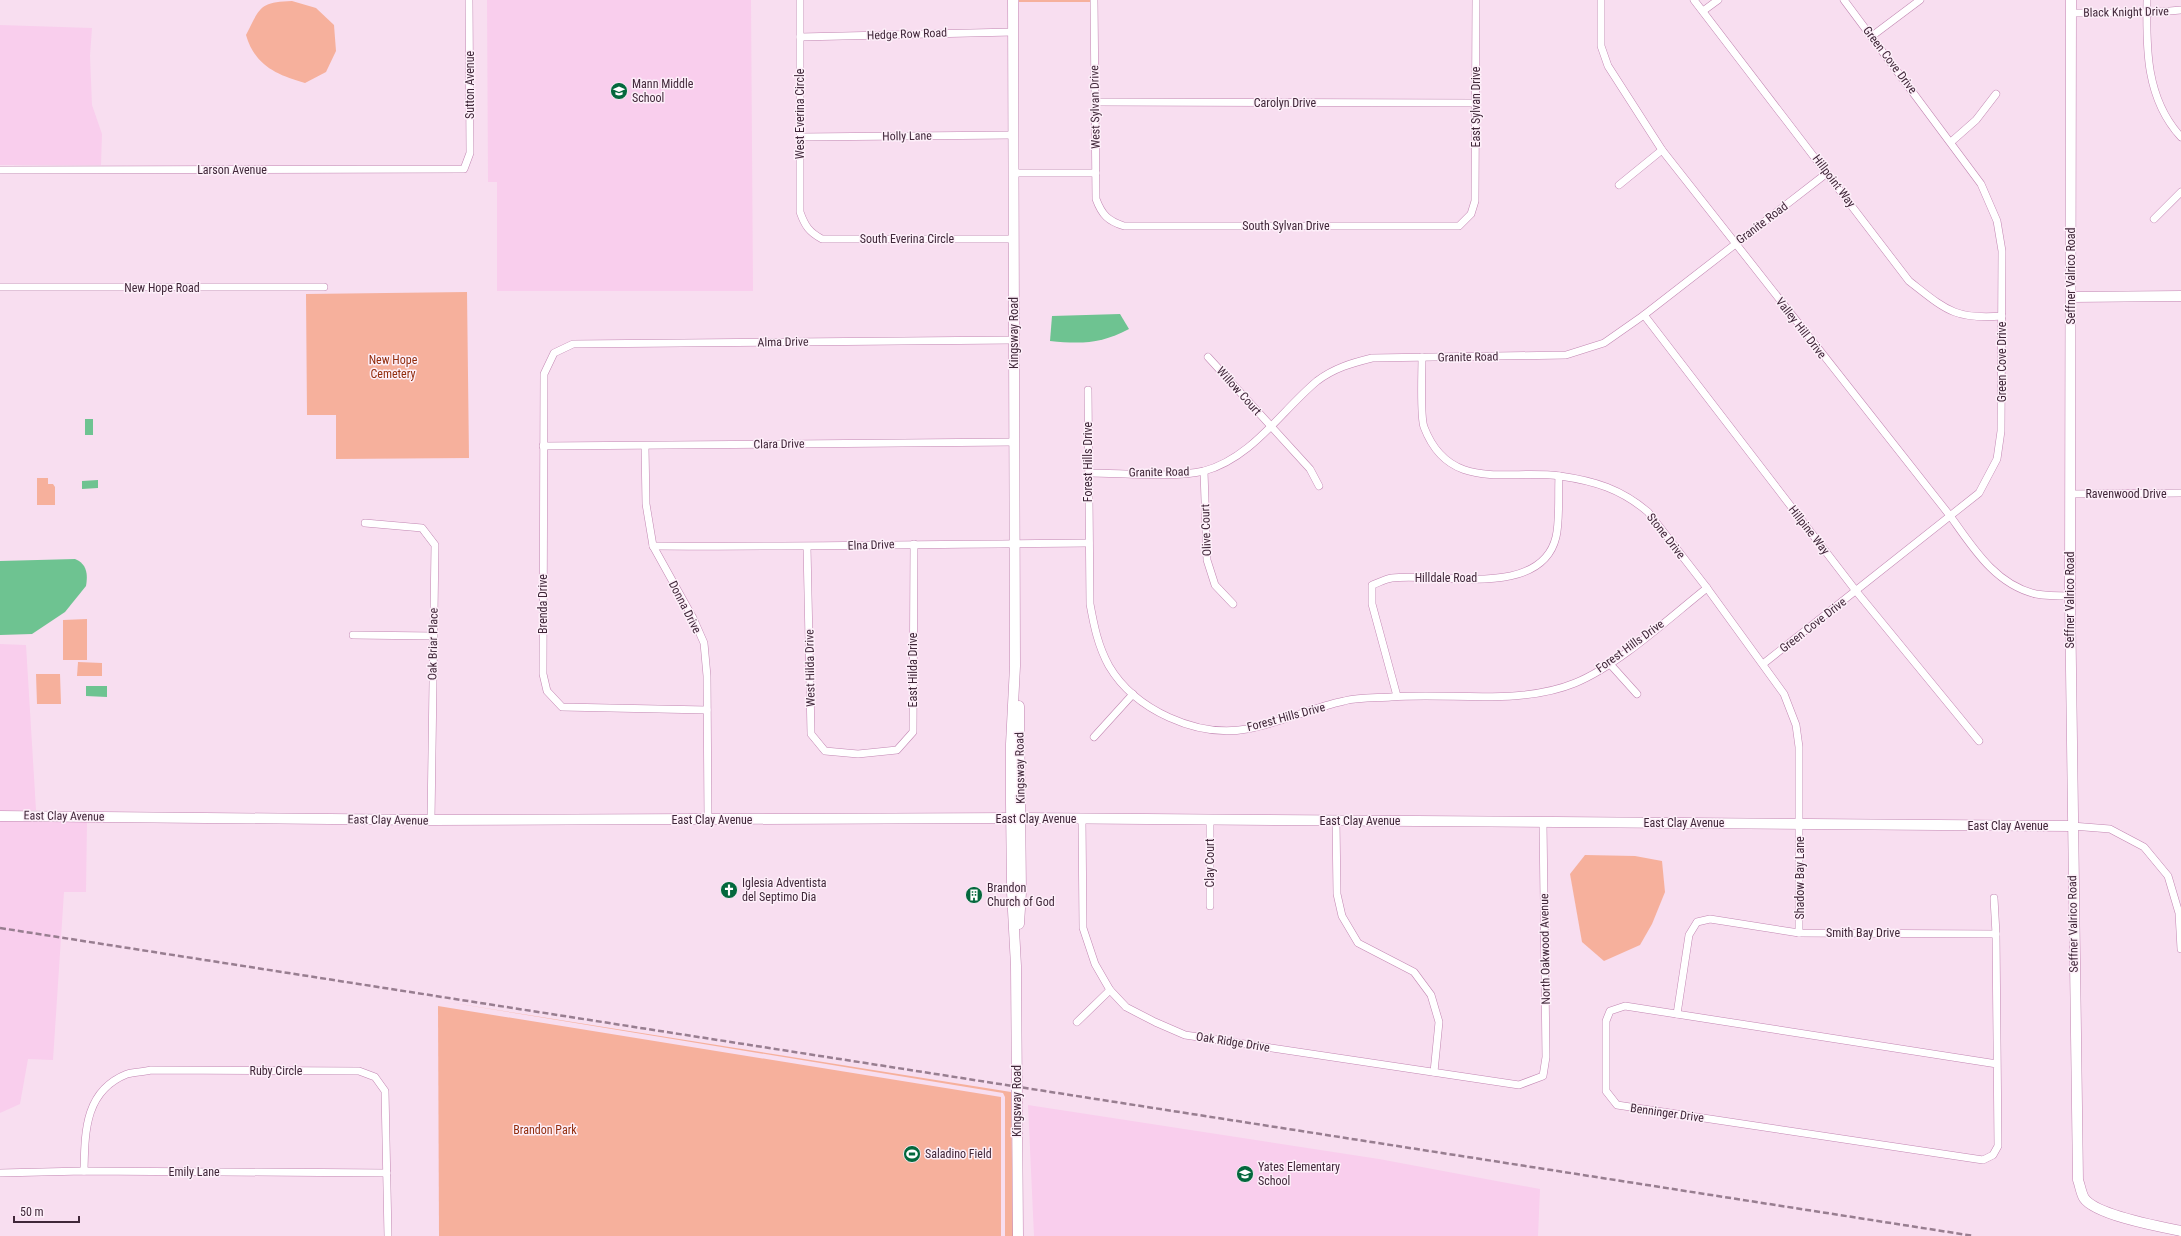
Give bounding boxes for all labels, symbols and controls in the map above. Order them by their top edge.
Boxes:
street label: Black Knight Drive [2083,4,2169,20]
street label: Green Cove Drive [1860,24,1920,97]
street label: Hedge Row Road [867,26,947,42]
street label: Sutton Avenue [463,51,477,119]
street label: West Sylvan Drive [1087,65,1103,149]
street label: East Sylvan Drive [1469,66,1483,147]
street label: West Everina Circle [793,68,807,159]
place label: Mann Middle School [632,77,694,105]
school or university icon: Mann Middle School [609,81,629,101]
street label: Carolyn Drive [1254,96,1317,110]
street label: Holly Lane [882,129,932,143]
street label: Hillpoint Way [1810,152,1858,210]
street label: Larson Avenue [197,163,267,177]
street label: Granite Road [1733,199,1791,247]
street label: South Sylvan Drive [1242,219,1330,233]
street label: Seffner Valrico Road [2064,227,2078,325]
street label: South Everina Circle [860,232,955,246]
street label: New Hope Road [124,281,200,295]
street label: Valley Hill Drive [1773,295,1829,362]
street label: Kingsway Road [1007,297,1021,369]
street label: Green Cove Drive [1995,321,2009,402]
street label: Alma Drive [757,335,809,349]
street label: Granite Road [1437,349,1499,365]
park label: New Hope Cemetery [369,353,418,381]
street label: Willow Court [1214,364,1265,418]
street label: Forest Hills Drive [1081,421,1095,502]
street label: Clara Drive [753,437,805,451]
street label: Granite Road [1128,464,1190,480]
street label: Ravenwood Drive [2085,487,2167,501]
street label: Olive Court [1198,503,1214,556]
street label: Hillpine Way [1786,503,1832,557]
street label: Stone Drive [1644,510,1688,562]
street label: Elna Drive [847,537,895,553]
street label: Seffner Valrico Road [2063,551,2077,649]
street label: Hilldale Road [1415,571,1477,585]
street label: Brenda Drive [536,574,550,634]
street label: Donna Drive [666,578,704,636]
street label: Green Cove Drive [1777,594,1849,655]
street label: Oak Briar Place [425,607,441,680]
street label: Forest Hills Drive [1593,616,1667,675]
street label: West Hilda Drive [802,629,818,707]
street label: East Hilda Drive [906,632,920,707]
street label: Forest Hills Drive [1245,700,1327,734]
street label: Kingsway Road [1012,732,1028,804]
street label: East Clay Avenue [23,808,105,824]
street label: East Clay Avenue [347,812,429,828]
street label: East Clay Avenue [995,812,1077,826]
street label: East Clay Avenue [671,813,753,827]
street label: East Clay Avenue [1319,814,1401,828]
street label: East Clay Avenue [1643,816,1725,830]
street label: East Clay Avenue [1967,819,2049,833]
street label: Shadow Bay Lane [1793,836,1807,920]
street label: Clay Court [1203,838,1217,888]
street label: Seffner Valrico Road [2065,875,2081,973]
place label: Iglesia Adventista del Septimo Dia [742,876,827,904]
church icon: Iglesia Adventista del Septimo Dia [719,880,739,900]
place label: Brandon Church of God [987,881,1055,909]
building icon: Brandon Church of God [964,885,984,905]
street label: North Oakwood Avenue [1537,893,1553,1005]
street label: Smith Bay Drive [1826,926,1900,940]
street label: Oak Ridge Drive [1195,1029,1271,1055]
street label: Ruby Circle [250,1064,303,1078]
street label: Kingsway Road [1010,1065,1024,1137]
street label: Benninger Drive [1629,1101,1705,1125]
park label: Brandon Park [513,1123,577,1137]
sports icon: Saladino Field [902,1144,922,1164]
place label: Saladino Field [925,1147,992,1161]
place label: Yates Elementary School [1258,1160,1340,1188]
school or university icon: Yates Elementary School [1235,1164,1255,1184]
street label: Emily Lane [168,1165,220,1179]
scale bar [14,1198,79,1224]
text: 50 m [20,1205,44,1219]

